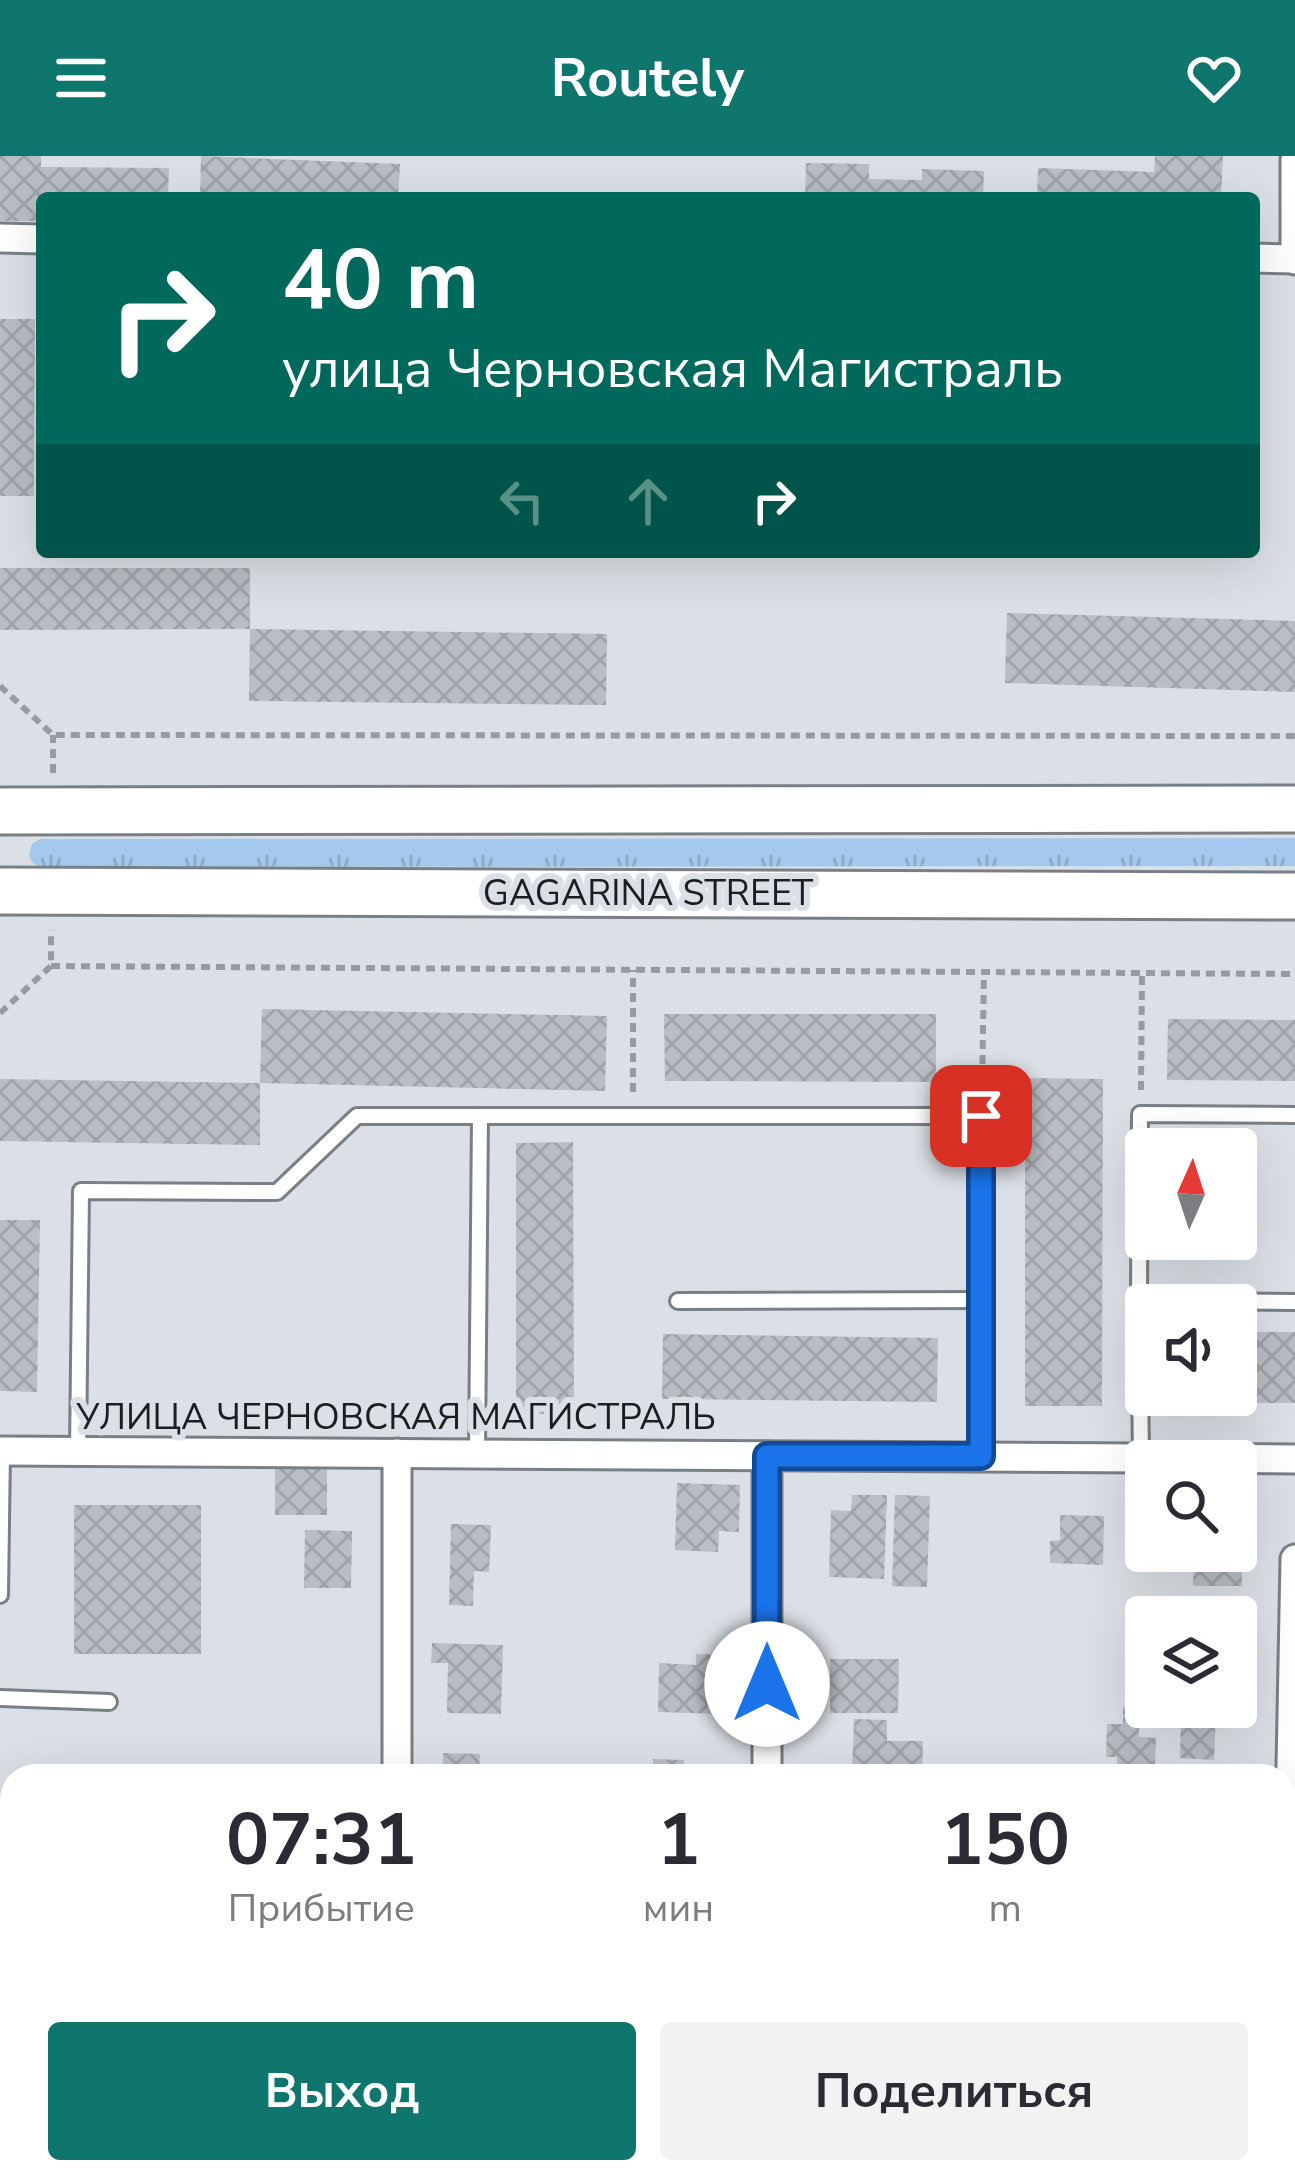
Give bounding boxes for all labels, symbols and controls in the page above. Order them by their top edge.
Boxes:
text: Routely [551,41,744,115]
icon: menu [48,45,114,111]
icon: heart [1181,45,1247,111]
text: 40 m [282,223,479,338]
icon: right [84,240,240,396]
text: улица Черновская Магистраль [282,332,1063,406]
icon: left [489,468,555,534]
icon: ahead [615,468,681,534]
icon: right [741,468,807,534]
street label: GAGARINA STREET [483,869,813,918]
pin [930,1065,1032,1167]
icon: arrive [948,1083,1014,1149]
north arrow [1125,1128,1257,1260]
map controls [1125,1128,1257,1728]
button: sound [1125,1284,1257,1416]
street label: УЛИЦА ЧЕРНОВСКАЯ МАГИСТРАЛЬ [75,1393,716,1442]
button: search [1125,1440,1257,1572]
button: layers [1125,1596,1257,1728]
position arrow [704,1621,830,1747]
text: 07:31 [226,1791,417,1889]
text: 1 [657,1791,700,1889]
text: 150 [940,1791,1070,1889]
text: Прибытие [228,1882,415,1935]
text: мин [643,1882,714,1935]
text: m [988,1882,1022,1935]
button: Выход [48,2022,636,2160]
button: Поделиться [660,2022,1248,2160]

